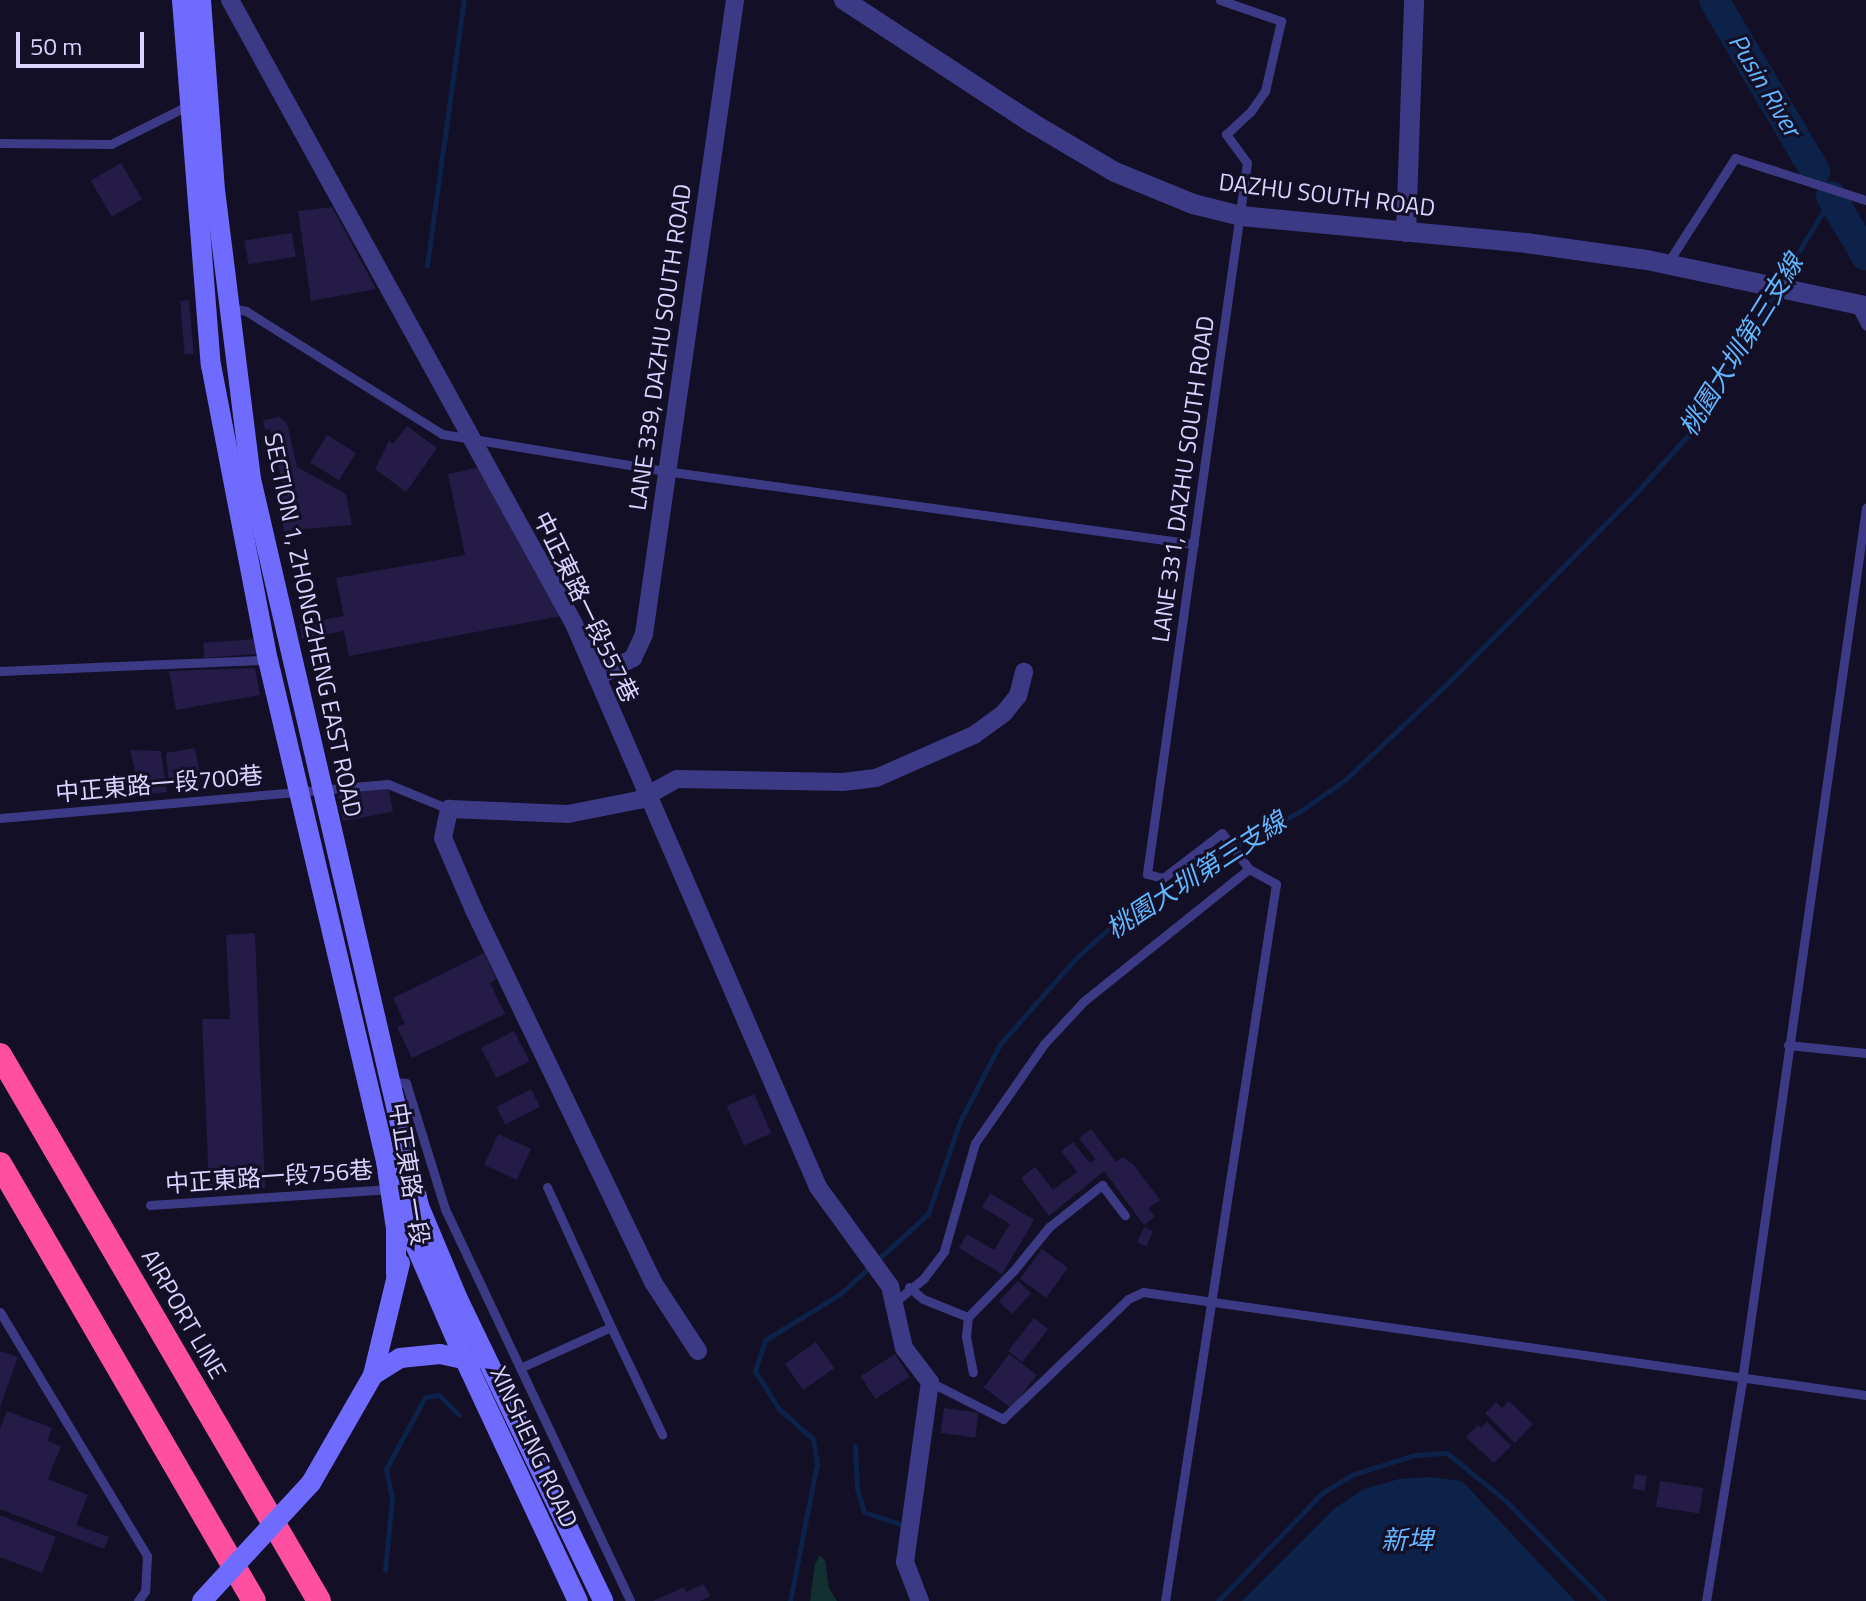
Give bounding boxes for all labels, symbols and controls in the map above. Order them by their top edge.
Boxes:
scale bar [20,16,148,66]
text: 50 m [30,28,82,64]
water label: Pusin River [1722,28,1808,142]
street label: DAZHU SOUTH ROAD [1217,167,1437,223]
street label: LANE 339, DAZHU SOUTH ROAD [623,182,697,512]
water label: 桃園大圳第三支線 [1673,249,1809,441]
street label: LANE 331, DAZHU SOUTH ROAD [1146,314,1220,644]
street label: SECTION 1, ZHONGZHENG EAST ROAD [258,430,368,820]
street label: 中正東路一段557巷 [527,507,645,707]
street label: 中正東路一段700巷 [54,761,264,807]
water label: 桃園大圳第三支線 [1100,805,1292,945]
street label: 中正東路一段 [384,1101,434,1247]
street label: 中正東路一段756巷 [164,1155,374,1199]
street label: AIRPORT LINE [135,1244,233,1384]
street label: XINSHENG ROAD [484,1362,584,1532]
water label: 新埤 [1381,1524,1433,1556]

